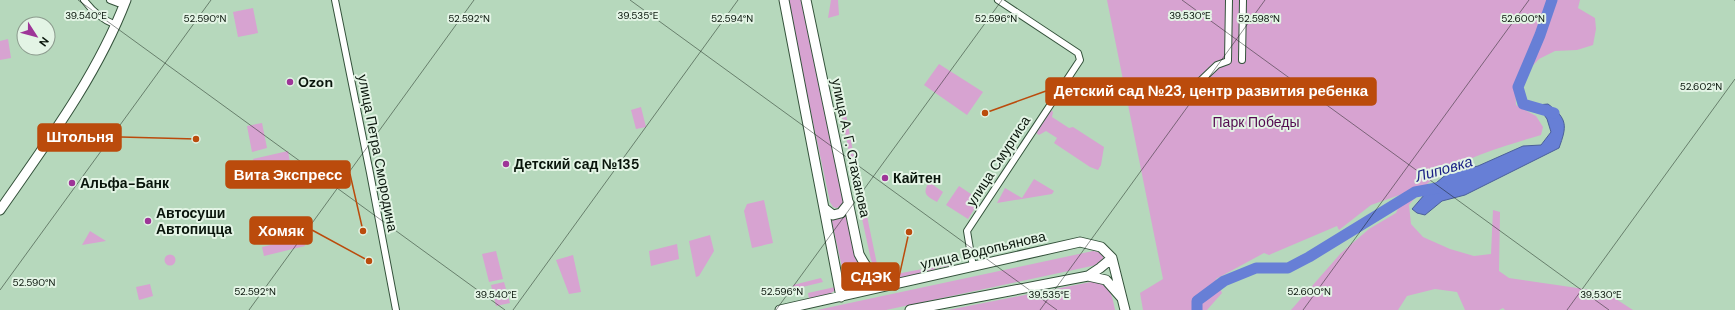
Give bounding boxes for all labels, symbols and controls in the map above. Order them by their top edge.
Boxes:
text: 39.540°E [65,9,107,22]
text: 39.535°E [618,9,659,22]
text: 39.530°E [1169,9,1211,22]
text: 52.590°N [184,12,227,25]
text: 52.592°N [448,12,490,25]
text: 52.594°N [711,12,753,25]
text: 52.596°N [975,12,1017,25]
text: 52.598°N [1238,12,1280,25]
text: 52.600°N [1501,12,1545,25]
north arrow [16,16,56,56]
text: N [36,35,52,49]
place label: Ozon [298,73,333,91]
street label: улица Петра Смородина [354,73,402,233]
marker: Ozon [285,77,295,87]
street label: улица А. Г. Стаханова [827,77,875,219]
callout: Детский сад №23, центр развития ребенка [1046,78,1376,105]
text: 52.602°N [1680,80,1722,93]
text: Детский сад №23, центр развития ребенка [1054,81,1369,101]
street label: улица Смургиса [962,112,1034,210]
park label: Парк Победы [1213,113,1299,131]
callout: Штольня [38,124,121,151]
text: Штольня [46,127,114,147]
water label: Липовка [1412,151,1475,187]
place label: Детский сад №135 [514,155,640,173]
marker: Детский сад №135 [501,159,511,169]
callout: Вита Экспресс [226,161,350,188]
text: Вита Экспресс [234,165,342,185]
place label: Кайтен [893,169,941,187]
marker: Кайтен [880,173,890,183]
place label: Альфа-Банк [80,174,170,192]
marker: Альфа-Банк [67,178,77,188]
place label: Автосуши Автопицца [156,204,232,238]
marker: Автосуши Автопицца [143,216,153,226]
callout: Хомяк [250,217,312,244]
text: Хомяк [258,221,305,241]
street label: улица Водопьянова [919,227,1048,273]
callout: СДЭК [842,263,899,290]
text: СДЭК [850,267,892,287]
text: 52.590°N [13,276,56,289]
text: 52.592°N [234,285,276,298]
text: 52.596°N [761,285,803,298]
text: 52.600°N [1287,285,1331,298]
text: 39.540°E [475,288,517,301]
text: 39.535°E [1029,288,1070,301]
text: 39.530°E [1580,288,1622,301]

